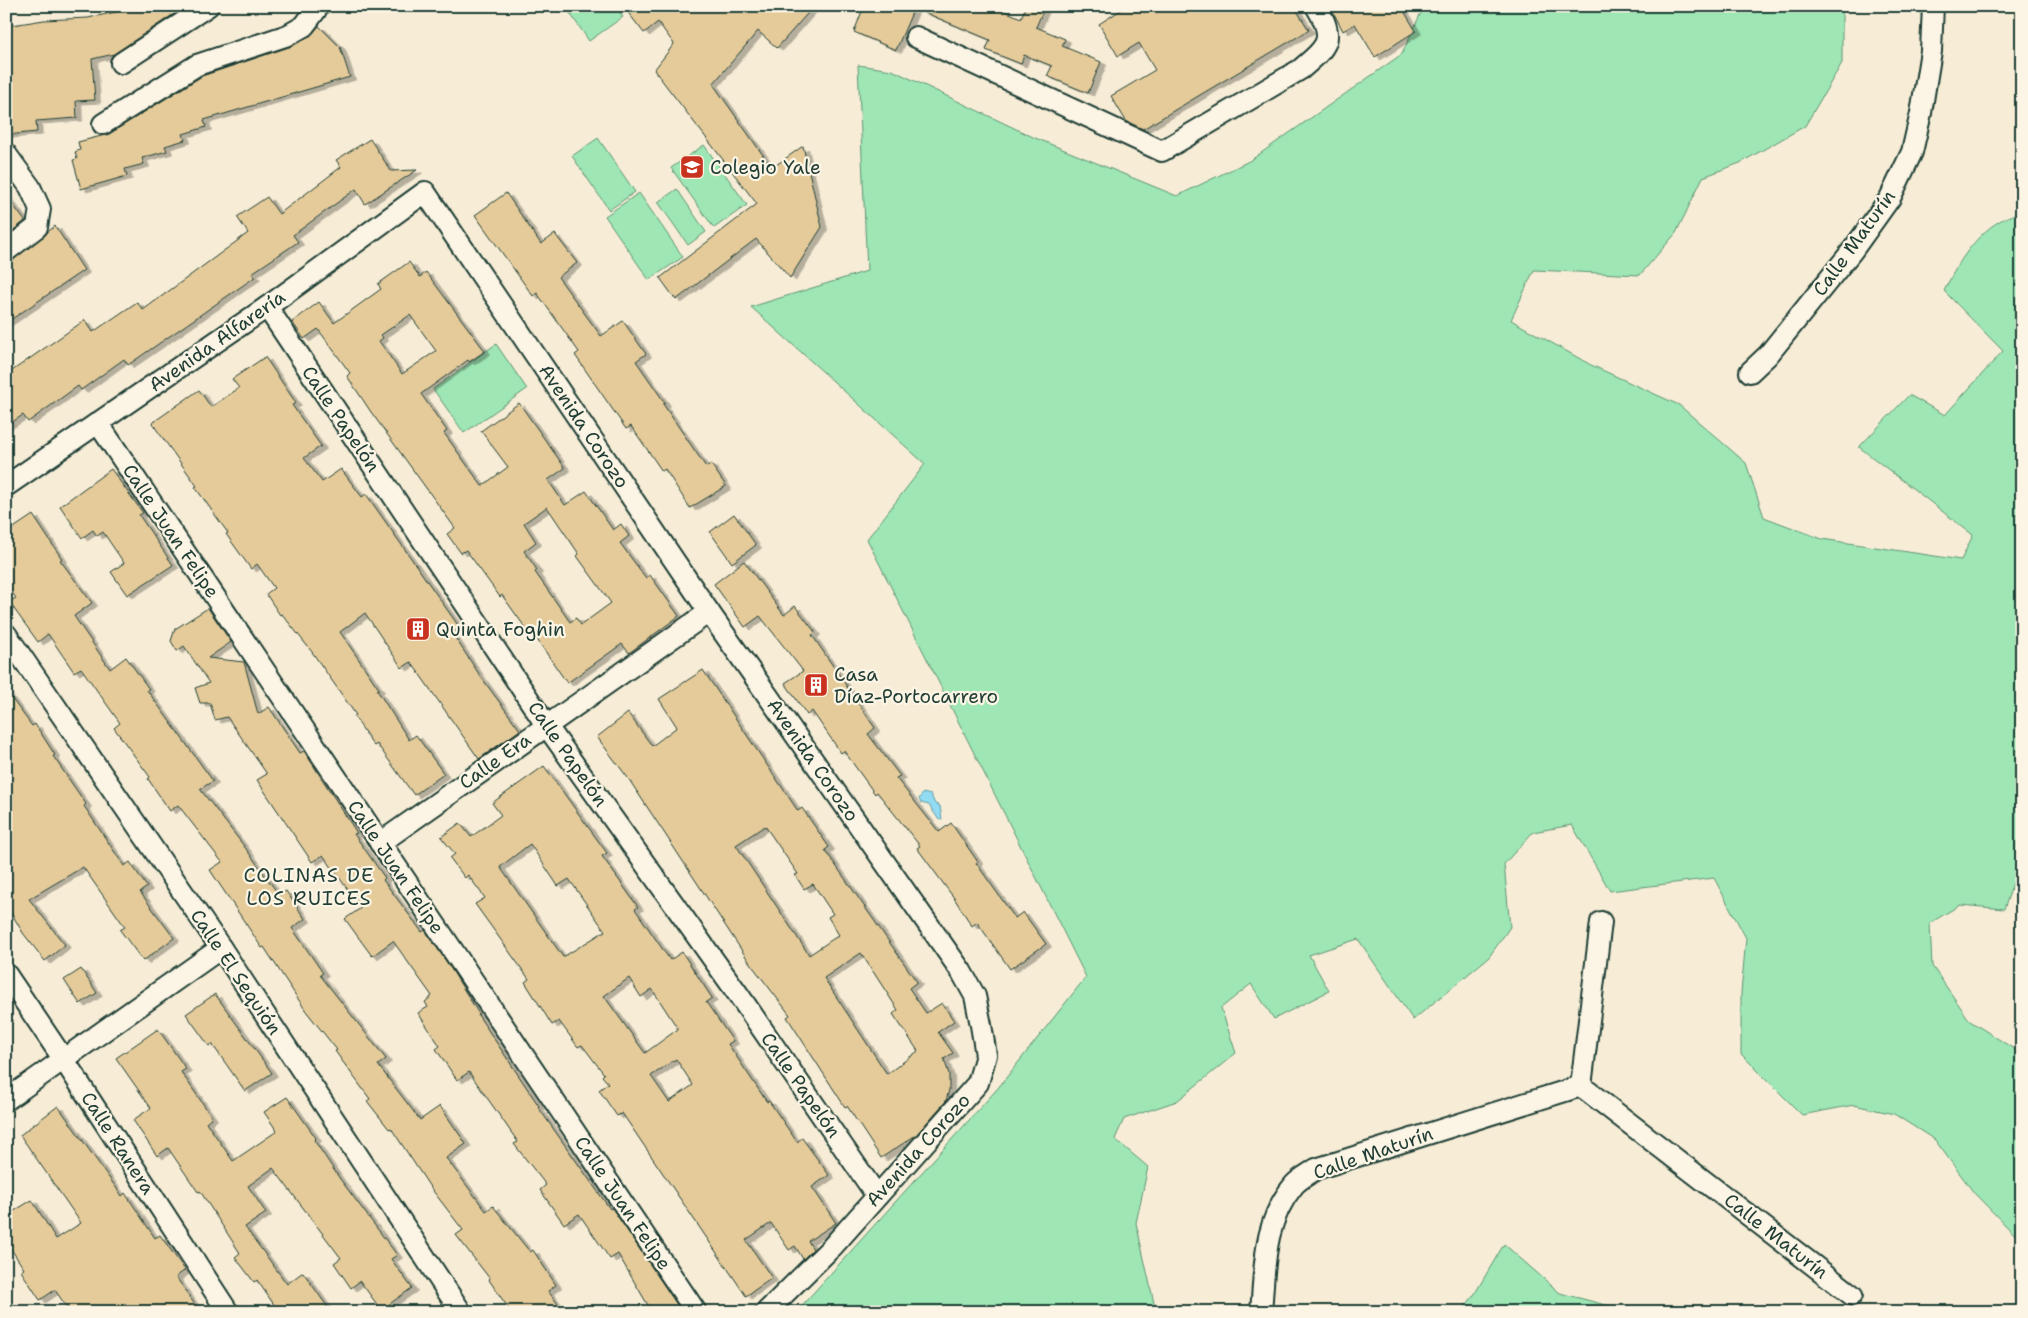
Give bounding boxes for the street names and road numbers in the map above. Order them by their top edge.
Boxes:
street label: Calle Maturín [1807,185,1901,301]
street label: Avenida Alfarería [144,284,290,397]
street label: Avenida Corozo [533,359,635,493]
street label: Calle Papelón [296,361,386,477]
street label: Calle Juan Felipe [117,459,225,603]
street label: Avenida Corozo [761,694,865,826]
street label: Calle Papelón [522,696,614,812]
street label: Calle Era [454,727,536,795]
street label: Calle Juan Felipe [342,795,450,939]
street label: Calle El Sequión [185,904,287,1040]
street label: Calle Papelón [755,1027,847,1143]
street label: Calle Ranera [75,1087,161,1199]
street label: Avenida Corozo [860,1088,976,1212]
street label: Calle Maturín [1310,1121,1436,1185]
street label: Calle Juan Felipe [569,1131,677,1275]
street label: Calle Maturín [1719,1188,1833,1284]

